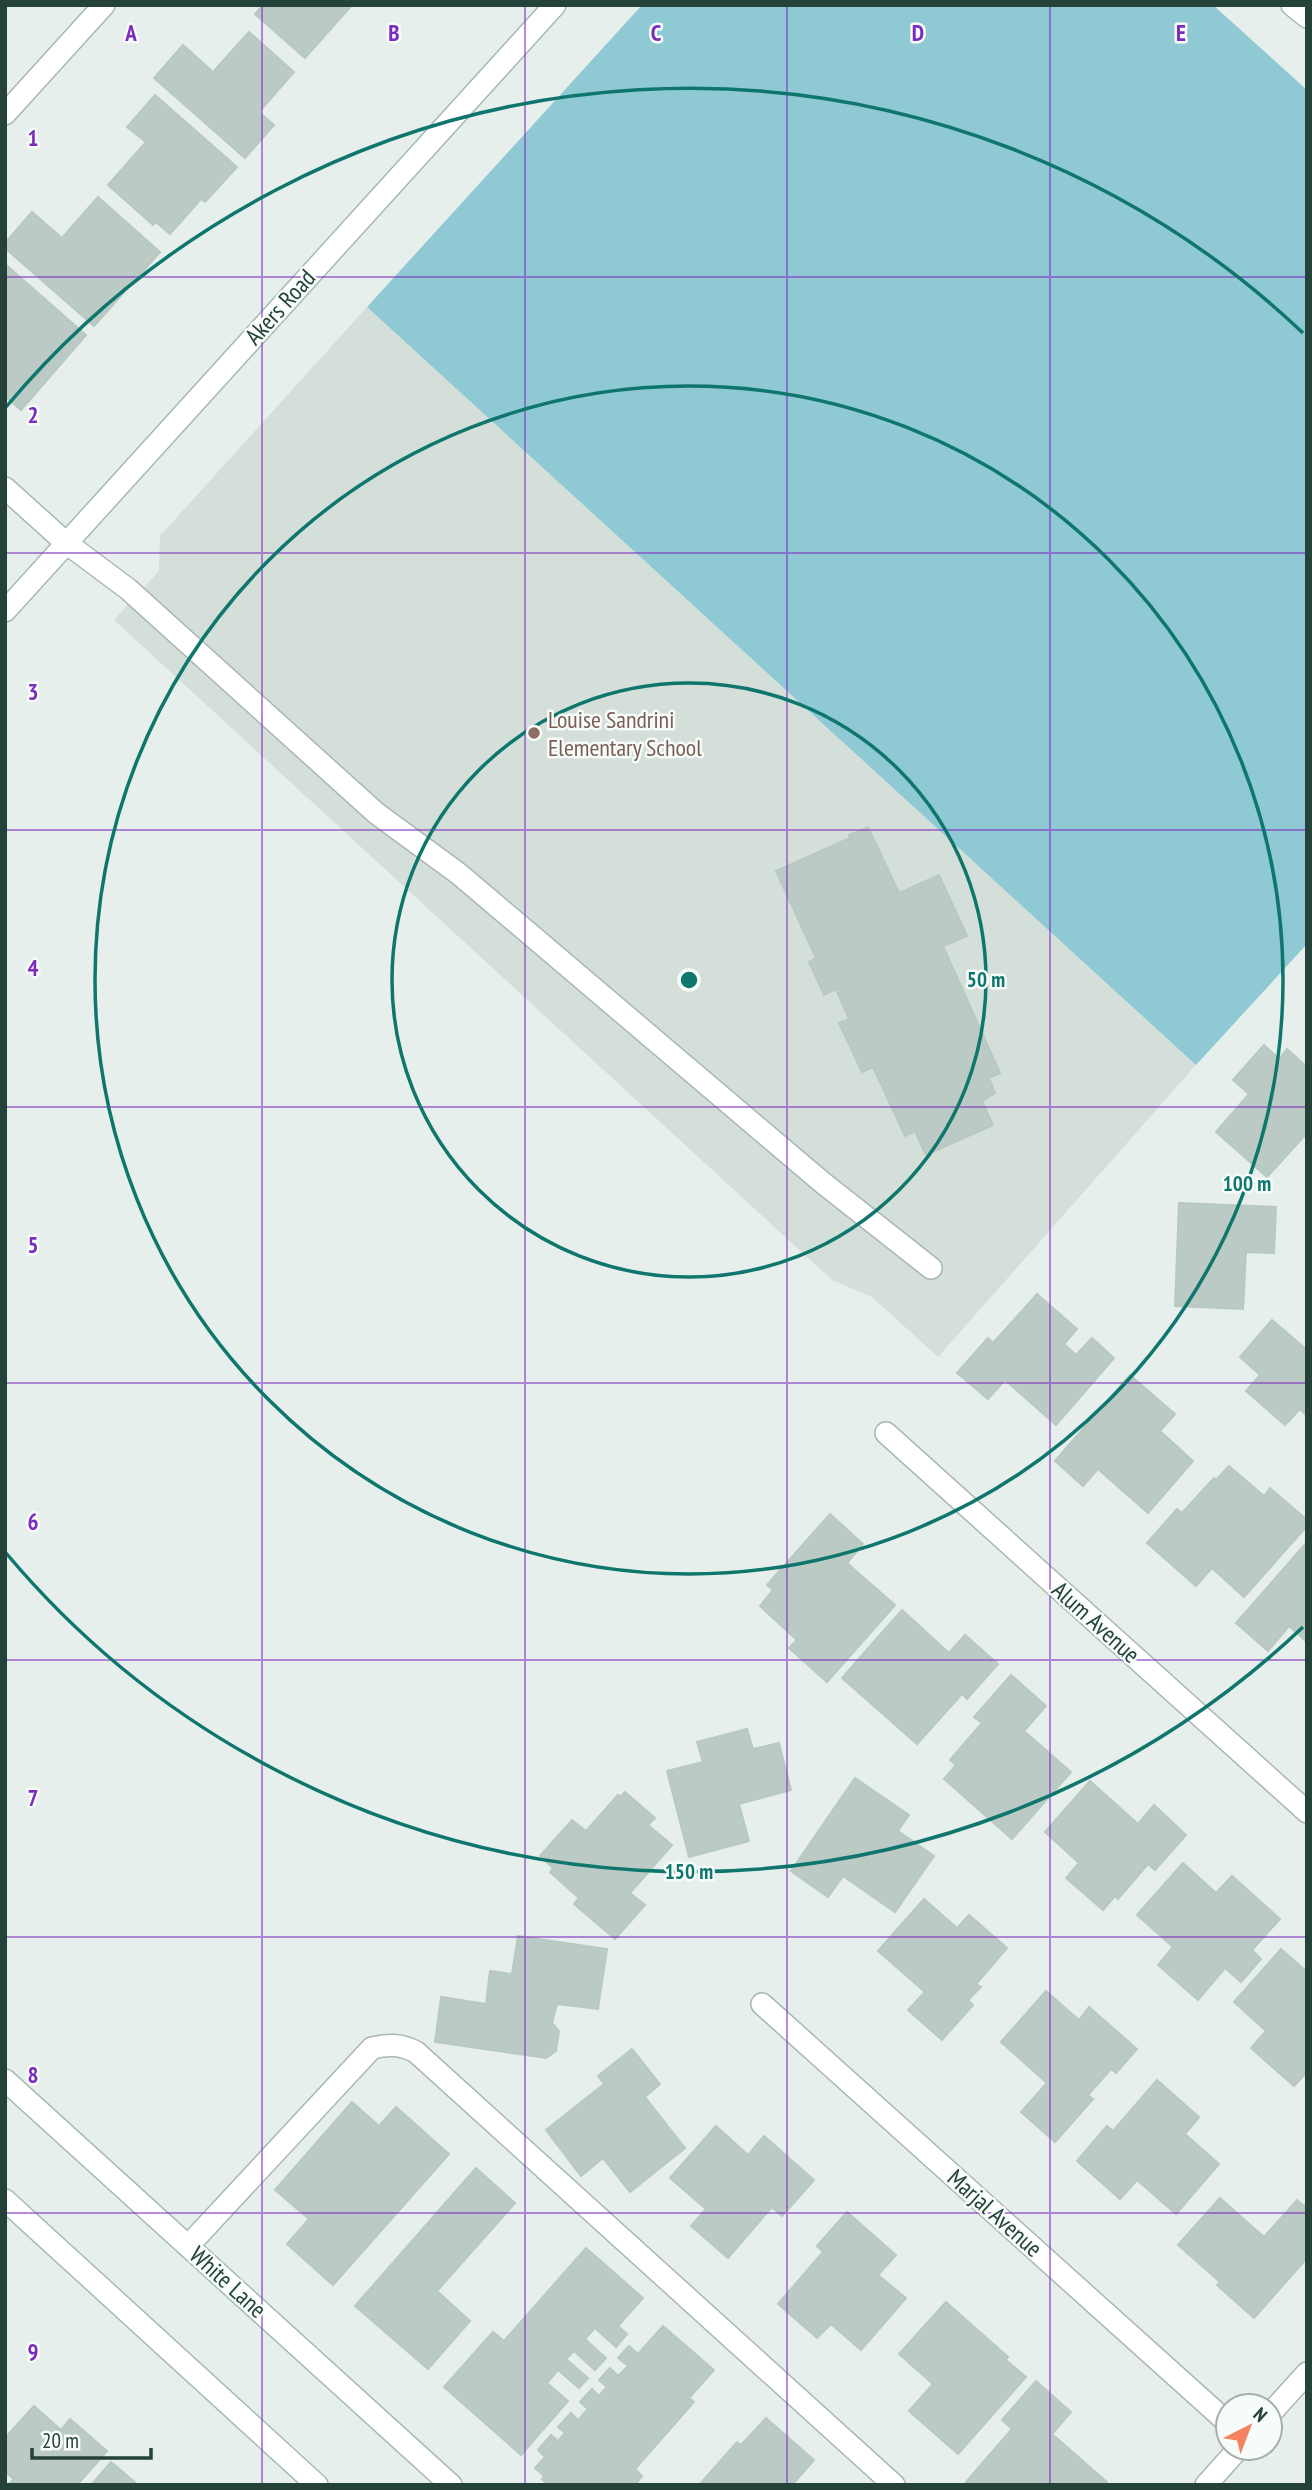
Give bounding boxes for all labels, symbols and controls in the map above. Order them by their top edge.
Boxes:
text: A [124,18,137,47]
text: B [388,18,400,47]
text: C [651,18,662,47]
text: D [912,18,924,47]
text: E [1176,18,1186,47]
text: 1 [28,123,39,152]
street label: Akers Road [238,263,322,351]
text: 2 [28,400,39,429]
text: 3 [28,677,39,706]
place label: Louise Sandrini Elementary School [548,704,702,763]
marker: Louise Sandrini Elementary School [526,725,542,741]
text: 4 [28,953,39,982]
text: 50 m [967,966,1005,993]
centre of rings [677,968,701,992]
text: 100 m [1223,1170,1271,1197]
text: 5 [28,1230,39,1259]
text: 6 [28,1507,39,1536]
street label: Alum Avenue [1045,1574,1147,1670]
text: 7 [28,1783,39,1812]
text: 150 m [665,1858,713,1885]
text: 8 [28,2060,39,2089]
street label: Marjal Avenue [941,2162,1049,2264]
street label: White Lane [183,2239,273,2325]
text: 9 [28,2337,39,2366]
north arrow [1214,2392,1284,2462]
text: N [1249,2402,1272,2427]
scale bar [32,2416,150,2460]
text: 20 m [42,2427,79,2454]

